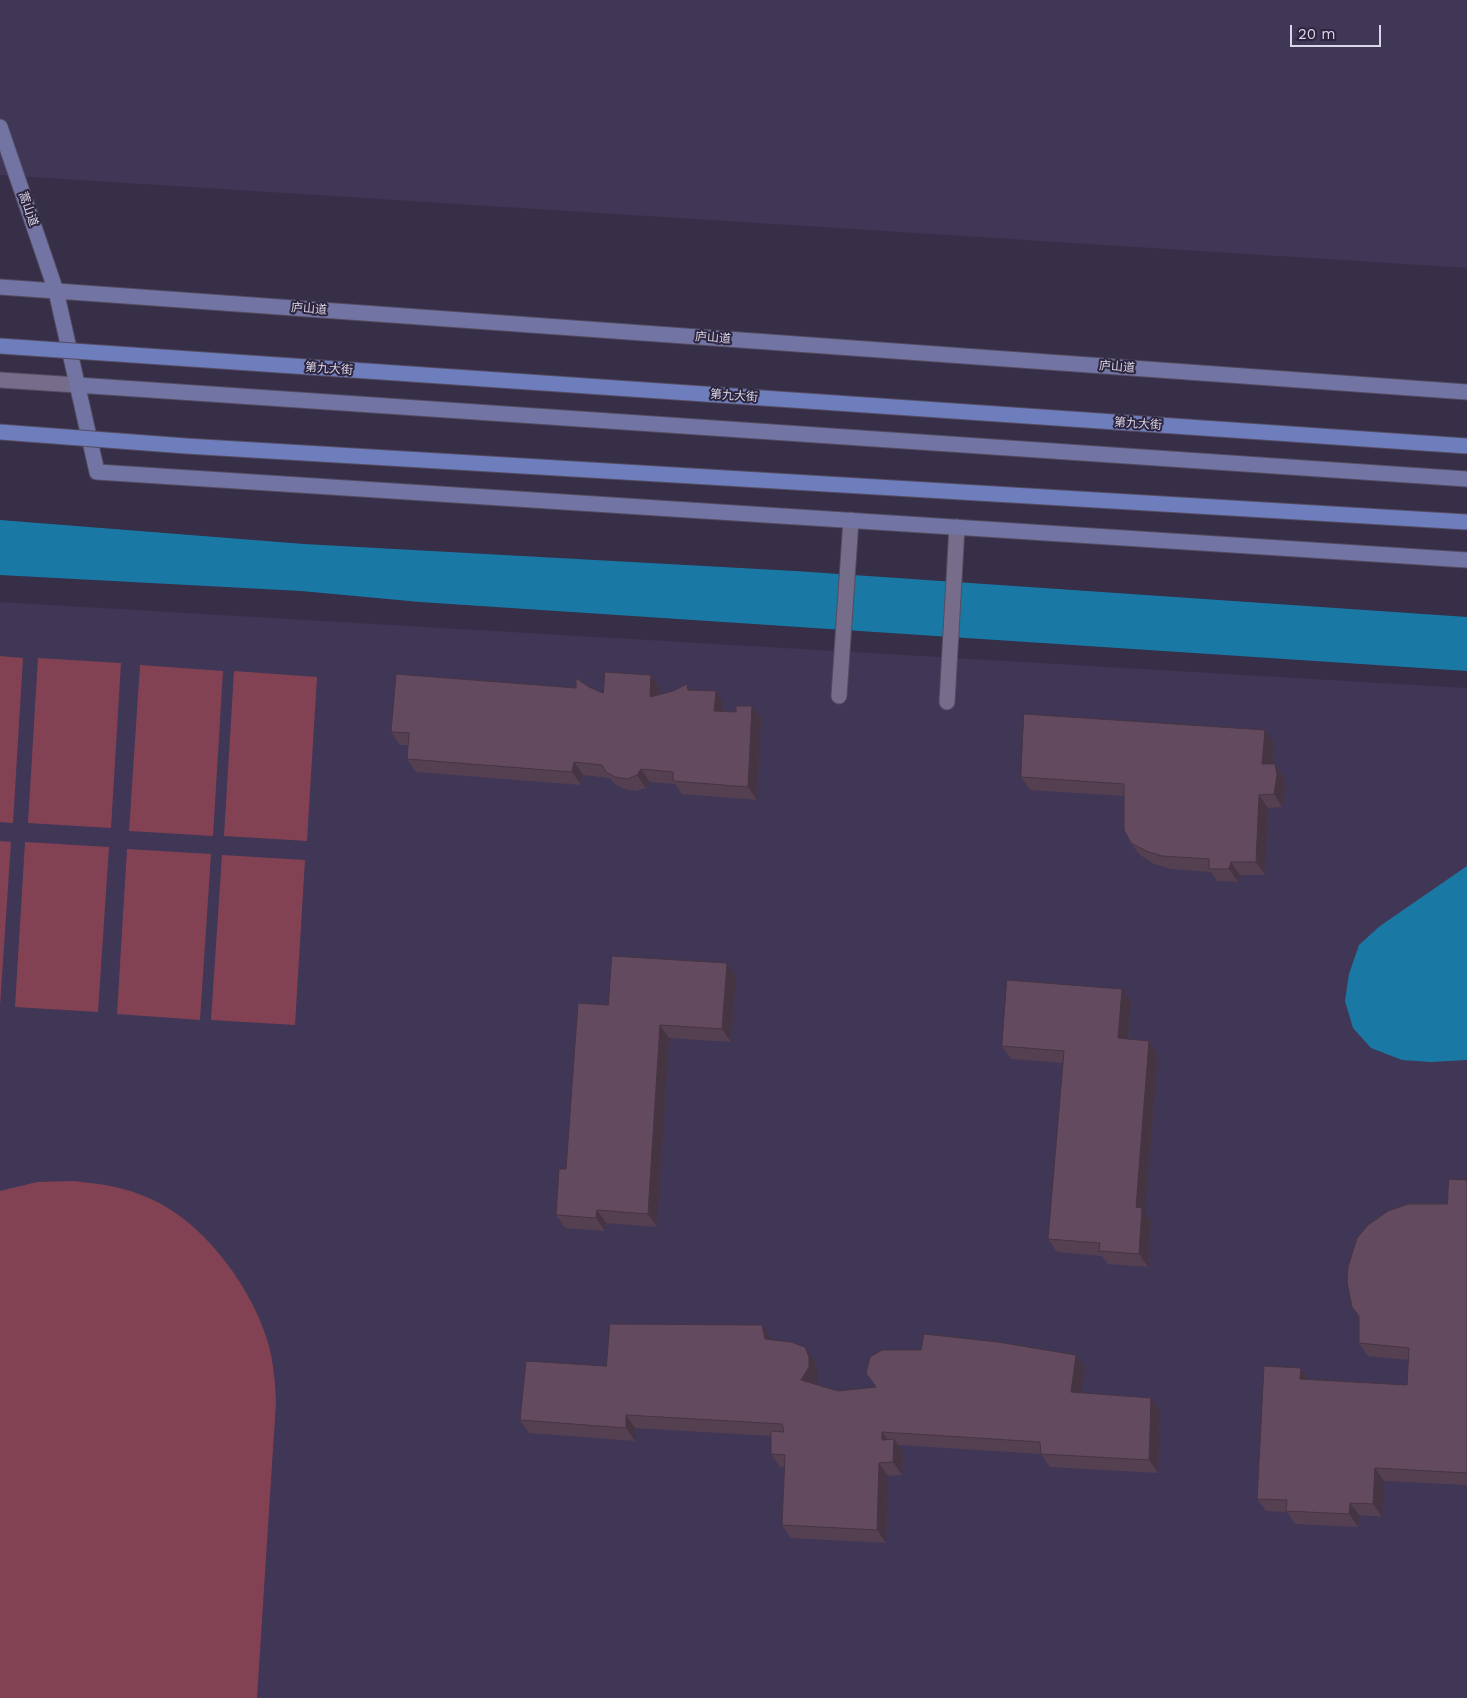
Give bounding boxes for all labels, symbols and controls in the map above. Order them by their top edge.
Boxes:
scale bar [1292,15,1383,47]
text: 20 m [1298,25,1336,43]
street label: 蒿山道 [15,190,41,228]
street label: 庐山道 [291,301,327,317]
street label: 庐山道 [695,330,731,346]
street label: 庐山道 [1099,359,1135,375]
street label: 第九大街 [305,360,353,378]
street label: 第九大街 [710,387,758,405]
street label: 第九大街 [1114,415,1162,433]

